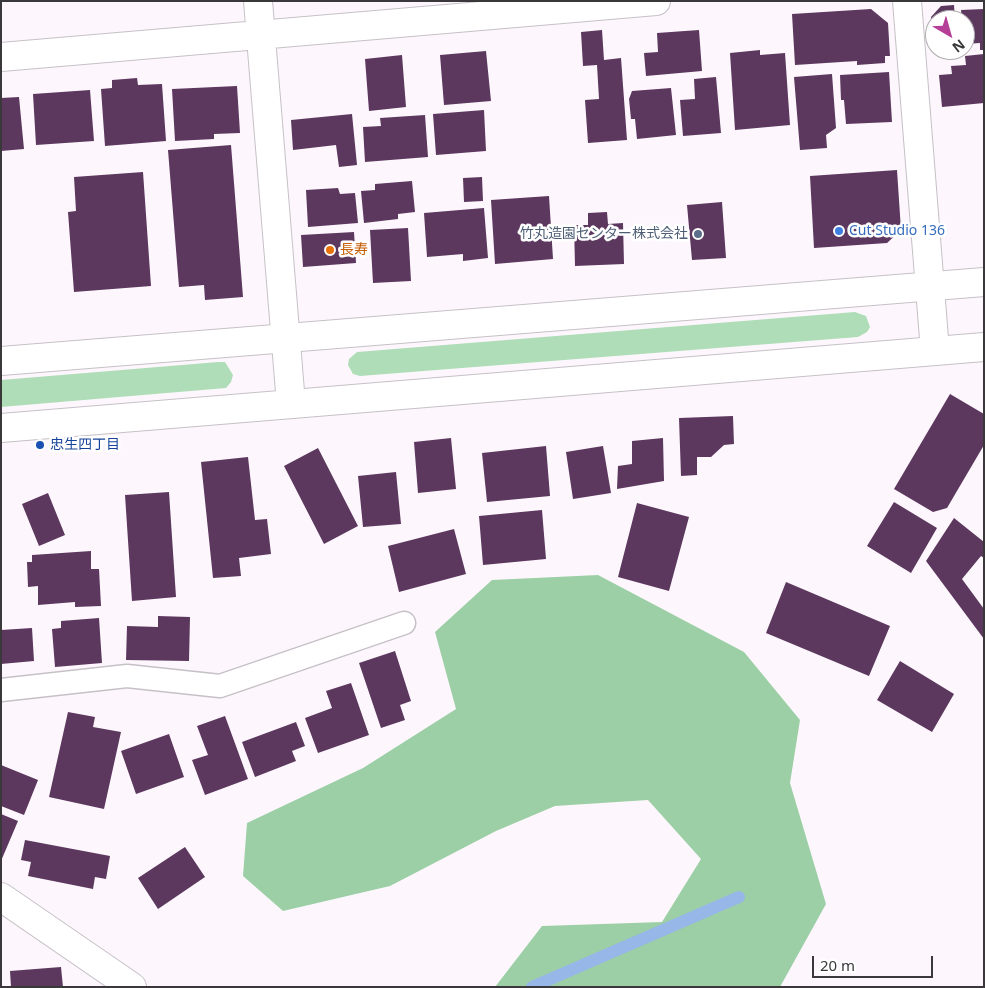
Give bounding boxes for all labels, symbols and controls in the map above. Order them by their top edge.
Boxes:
north arrow [925,10,975,60]
text: N [949,35,969,57]
place label: Cut Studio 136 [849,223,945,239]
marker: Cut Studio 136 [833,225,845,237]
place label: 竹丸造園センター株式会社 [520,226,688,242]
marker: 竹丸造園センター株式会社 [692,228,704,240]
place label: 長寿 [340,242,368,258]
marker: 長寿 [324,244,336,256]
place label: 忠生四丁目 [50,437,120,453]
marker: 忠生四丁目 [34,439,46,451]
scale bar [815,946,936,978]
text: 20 m [820,955,855,975]

